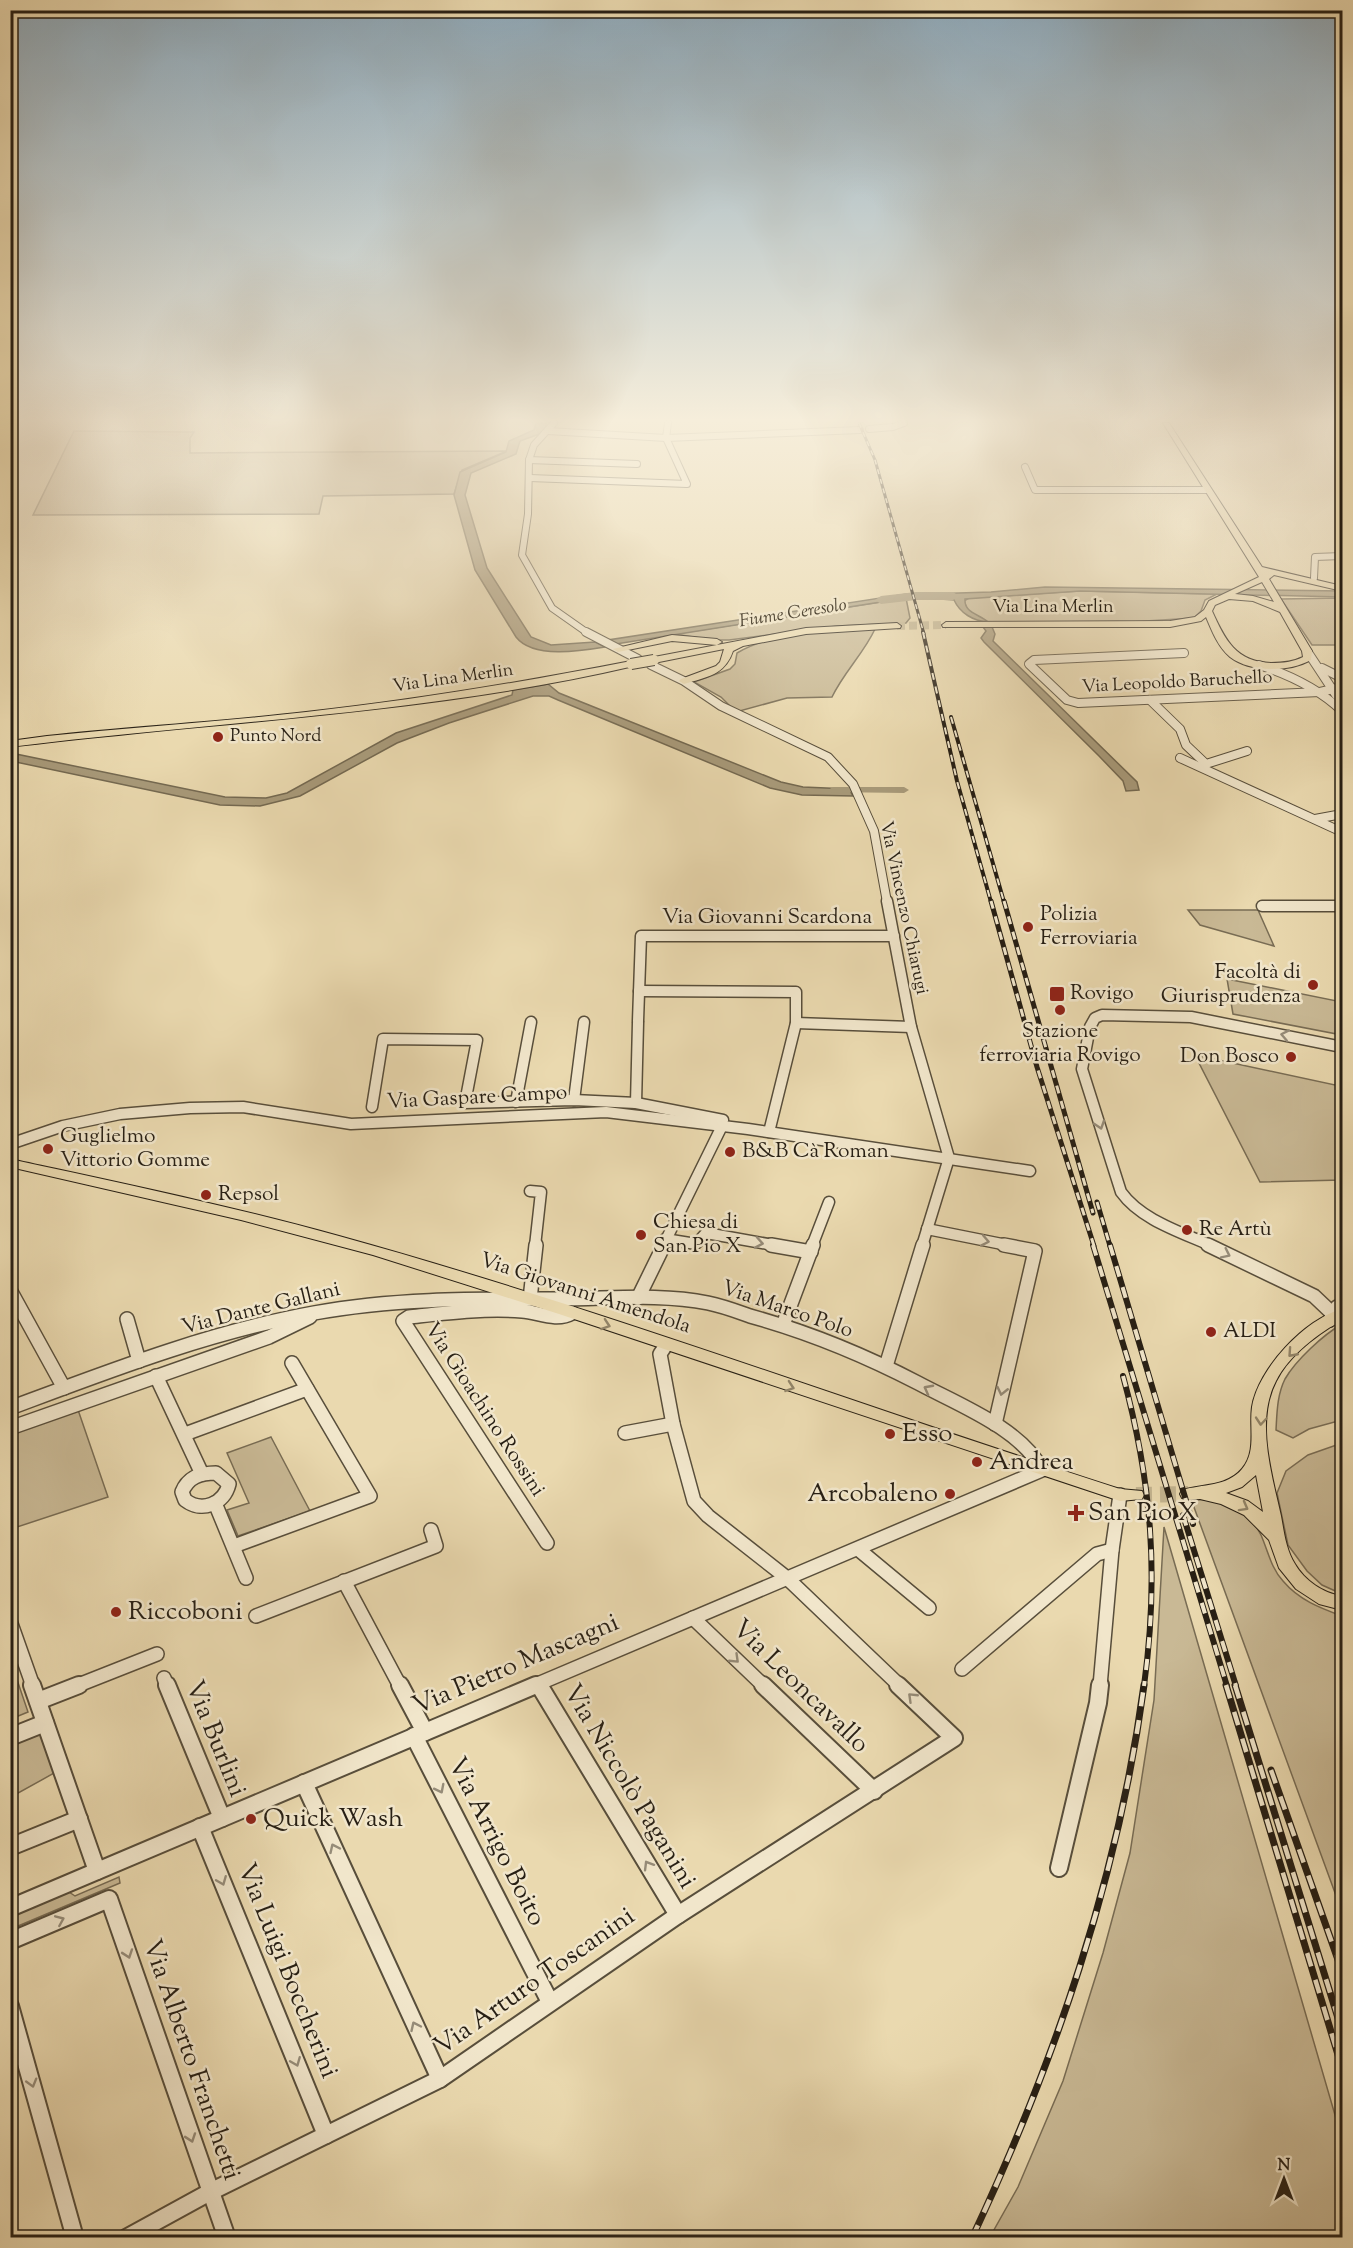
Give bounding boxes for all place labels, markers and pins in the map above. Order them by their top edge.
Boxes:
place label: Punto Nord [230,724,321,750]
marker: Punto Nord [211,730,225,744]
place label: Polizia Ferroviaria [1040,900,1138,954]
marker: Polizia Ferroviaria [1021,920,1035,934]
place label: Facoltà di Giurisprudenza [1161,958,1301,1012]
marker: Facoltà di Giurisprudenza [1306,978,1320,992]
place label: Rovigo [1070,979,1134,1009]
marker: Rovigo [1048,985,1066,1003]
marker: Stazione ferroviaria Rovigo [1053,1003,1067,1017]
place label: Stazione ferroviaria Rovigo [979,1017,1141,1071]
place label: Don Bosco [1180,1042,1279,1072]
marker: Don Bosco [1284,1050,1298,1064]
place label: Guglielmo Vittorio Gomme [60,1122,210,1176]
place label: B&B Cà Roman [742,1137,889,1167]
marker: Guglielmo Vittorio Gomme [41,1142,55,1156]
marker: B&B Cà Roman [723,1145,737,1159]
place label: Repsol [218,1180,279,1210]
marker: Repsol [199,1188,213,1202]
place label: Chiesa di San Pio X [653,1208,741,1262]
place label: Re Artù [1199,1215,1272,1245]
marker: Re Artù [1180,1223,1194,1237]
marker: Chiesa di San Pio X [634,1228,648,1242]
place label: ALDI [1223,1317,1276,1347]
marker: ALDI [1204,1325,1218,1339]
place label: Esso [902,1416,952,1453]
marker: Esso [883,1427,897,1441]
place label: Andrea [989,1444,1074,1481]
marker: Andrea [970,1455,984,1469]
place label: Arcobaleno [807,1476,938,1513]
marker: Arcobaleno [943,1487,957,1501]
place label: San Pio X [1088,1495,1197,1532]
marker: San Pio X [1069,1506,1083,1520]
place label: Riccoboni [128,1594,243,1631]
marker: Riccoboni [109,1605,123,1619]
place label: Quick Wash [263,1801,403,1838]
marker: Quick Wash [244,1812,258,1826]

